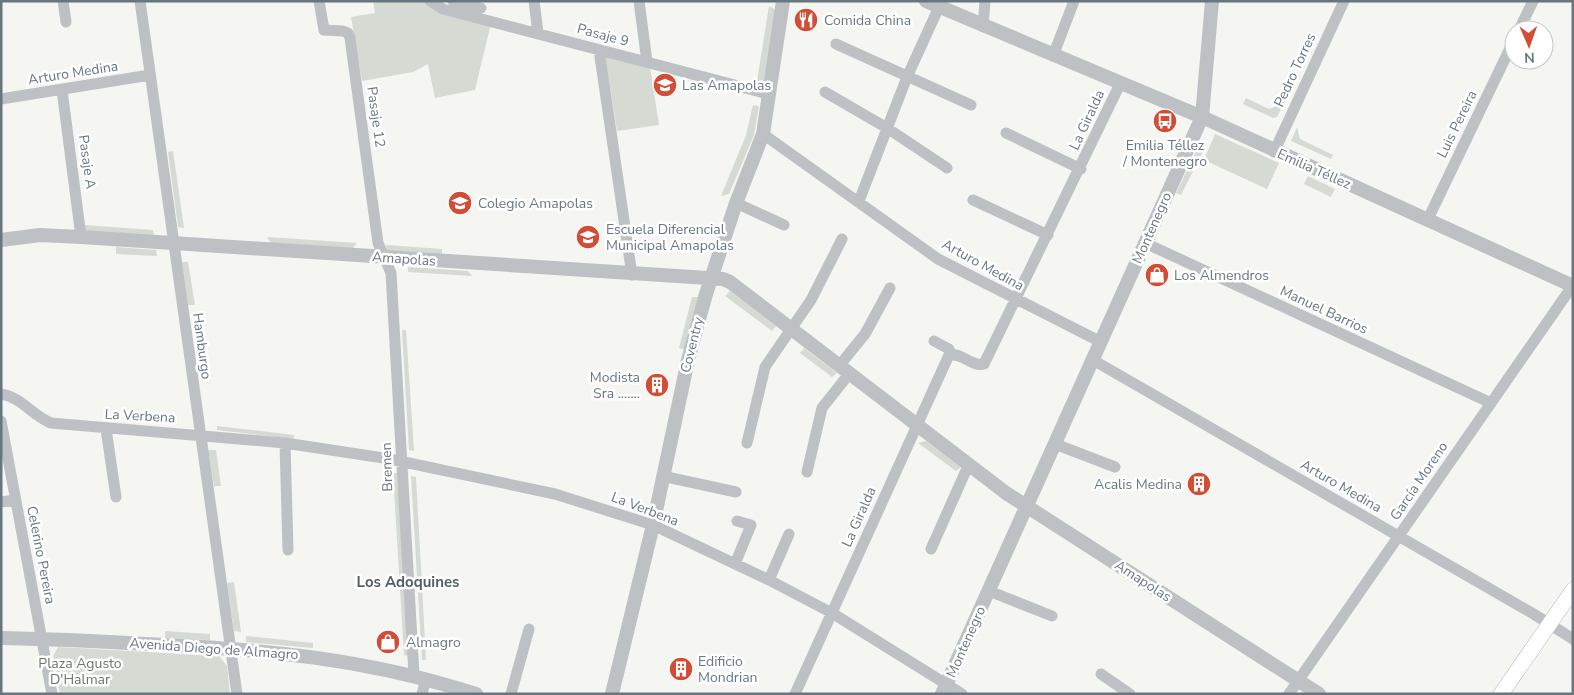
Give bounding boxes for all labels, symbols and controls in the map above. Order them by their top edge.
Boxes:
restaurant icon: Comida China [793,7,819,33]
place label: Comida China [824,11,911,30]
street label: Pasaje 9 [575,19,631,51]
north arrow [1504,20,1554,70]
street label: Pedro Torres [1270,30,1321,110]
text: N [1524,48,1535,67]
street label: Arturo Medina [27,57,119,89]
school or university icon: Las Amapolas [652,72,678,98]
place label: Las Amapolas [682,76,771,95]
street label: Pasaje 12 [362,85,390,149]
street label: La Giralda [1065,87,1109,153]
street label: Luis Pereira [1432,87,1482,161]
bus stop icon: Emilia Téllez / Montenegro [1152,108,1178,134]
street label: Pasaje A [74,134,100,190]
place label: Emilia Téllez / Montenegro [1122,136,1207,171]
street label: Emilia Téllez [1274,144,1354,194]
street label: Montenegro [1128,189,1176,267]
school or university icon: Colegio Amapolas [447,190,473,216]
place label: Colegio Amapolas [478,194,593,213]
place label: Escuela Diferencial Municipal Amapolas [606,220,734,255]
school or university icon: Escuela Diferencial Municipal Amapolas [575,224,601,250]
street label: Arturo Medina [939,235,1027,295]
street label: Amapolas [371,247,437,271]
shop icon: Los Almendros [1144,262,1170,288]
place label: Los Almendros [1174,266,1269,285]
street label: Manuel Barrios [1277,281,1371,339]
street label: Hamburgo [188,312,216,381]
street label: Coventry [676,314,708,375]
place label: Modista Sra ....... [590,368,640,403]
building icon: Modista Sra ....... [644,372,670,398]
street label: La Verbena [104,405,176,427]
street label: García Moreno [1386,438,1452,524]
street label: Bremen [377,442,397,492]
street label: Arturo Medina [1297,455,1385,517]
building icon: Acalis Medina [1186,471,1212,497]
place label: Acalis Medina [1094,475,1182,494]
street label: La Giralda [837,484,881,550]
street label: La Verbena [609,487,681,531]
street label: Celerino Pereira [22,504,60,606]
street label: Amapolas [1111,556,1175,606]
district label: Los Adoquines [357,572,459,592]
street label: Montenegro [942,603,990,681]
shop icon: Almagro [375,629,401,655]
place label: Almagro [406,633,461,652]
street label: Avenida Diego de Almagro [129,634,299,664]
place label: Edificio Mondrian [698,652,758,687]
park label: Plaza Agusto D'Halmar [38,654,122,689]
building icon: Edificio Mondrian [668,656,694,682]

